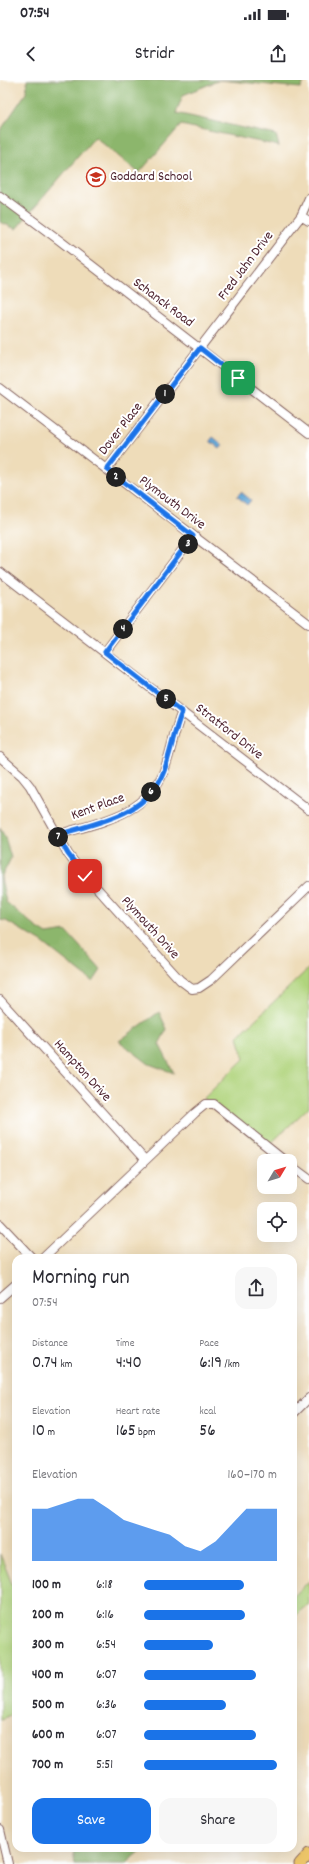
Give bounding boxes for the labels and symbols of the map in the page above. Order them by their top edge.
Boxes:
school or university icon: Goddard School [85,166,107,188]
place label: Goddard School [110,167,193,187]
street label: Fred Jahn Drive [213,227,279,305]
street label: Schanck Road [128,273,198,333]
pin [221,361,255,395]
pin: 1 [155,384,175,404]
street label: Dover Place [94,398,148,460]
pin: 2 [106,467,126,487]
street label: Plymouth Drive [134,471,210,535]
pin: 3 [178,534,198,554]
pin: 4 [113,619,133,639]
pin: 5 [156,689,176,709]
street label: Stratford Drive [191,699,267,765]
pin: 6 [141,782,161,802]
street label: Kent Place [68,788,128,826]
pin: 7 [48,827,68,847]
pin [68,859,102,893]
street label: Plymouth Drive [116,892,184,964]
street label: Hampton Drive [49,1035,115,1107]
north arrow [257,1154,297,1194]

